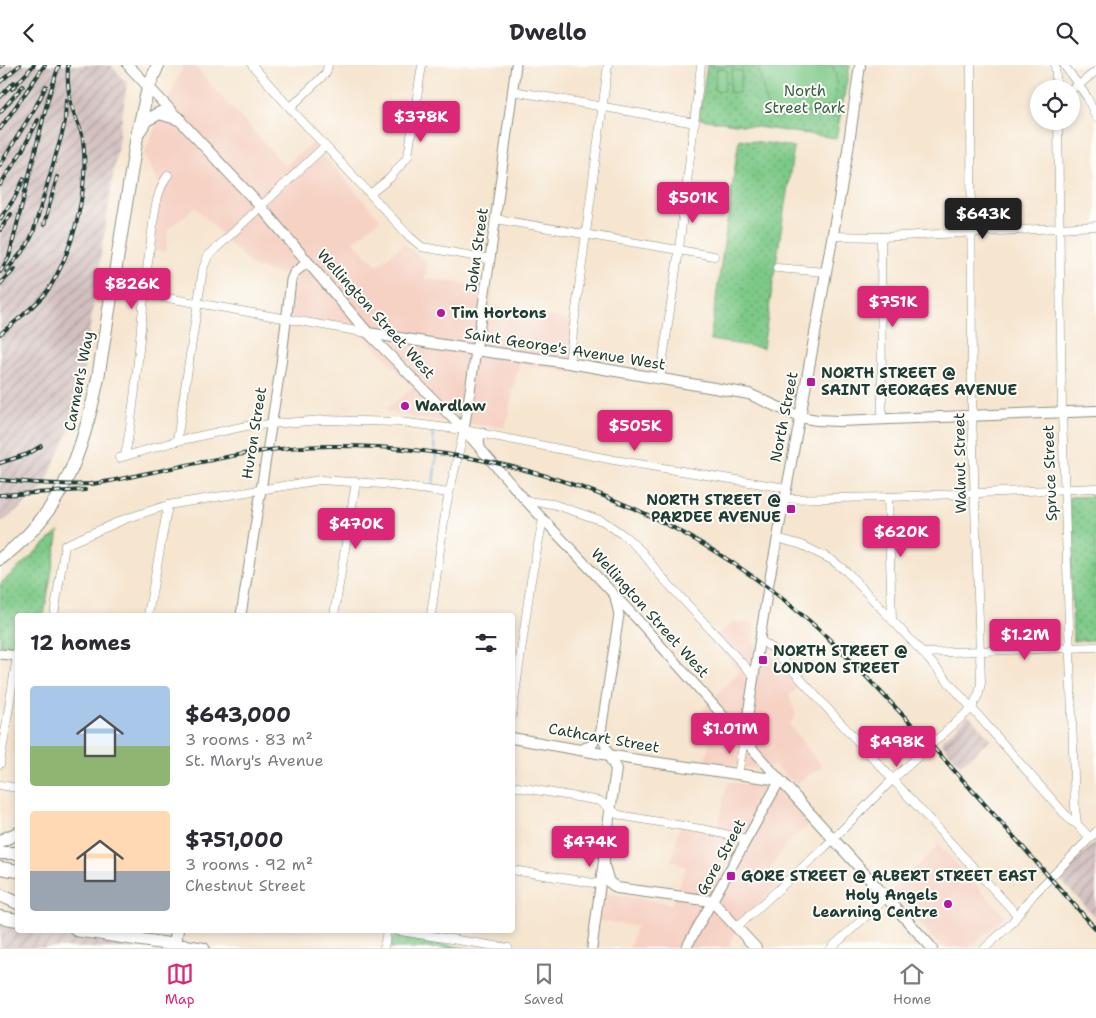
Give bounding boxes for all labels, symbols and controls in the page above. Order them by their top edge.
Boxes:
text: Dwello [509,18,587,47]
icon: back [15,19,43,47]
icon: search [1053,19,1081,47]
map controls [1030,80,1080,130]
button: locate [1030,80,1080,130]
park label: North Street Park [764,81,846,118]
pin: $378K [386,101,456,143]
text: $378K [394,106,448,127]
pin: $501K [658,181,728,224]
text: $501K [668,187,718,208]
pin: $643K [948,197,1018,240]
text: $643K [956,203,1010,224]
street label: John Street [461,206,493,294]
street label: Wellington Street West [312,245,440,383]
pin: $826K [97,267,167,310]
text: $826K [104,273,160,294]
pin: $751K [858,285,928,328]
text: $751K [868,291,918,312]
place label: Tim Hortons [451,303,547,323]
marker: Tim Hortons [435,307,447,319]
street label: Saint George's Avenue West [463,323,667,375]
street label: Carmen's Way [60,329,98,433]
place label: NORTH STREET @ SAINT GEORGES AVENUE [821,363,1017,400]
street label: North Street [765,370,803,464]
marker: NORTH STREET @ SAINT GEORGES AVENUE [805,376,817,388]
street label: Huron Street [237,385,271,481]
place label: Wardlaw [415,396,486,416]
marker: Wardlaw [399,400,411,412]
pin: $505K [600,409,670,452]
street label: Walnut Street [949,412,971,514]
text: $505K [608,415,662,436]
street label: Spruce Street [1038,424,1062,522]
place label: NORTH STREET @ PARDEE AVENUE [646,490,781,527]
marker: NORTH STREET @ PARDEE AVENUE [785,503,797,515]
pin: $470K [321,507,391,550]
text: $470K [329,513,383,534]
pin: $620K [866,515,936,558]
text: $620K [874,521,928,542]
street label: Wellington Street West [586,544,714,682]
pin: $1.2M [990,619,1060,661]
text: $1.2M [1001,624,1049,645]
text: 12 homes [30,629,131,657]
icon: filters [472,629,500,657]
place label: NORTH STREET @ LONDON STREET [773,641,908,678]
marker: NORTH STREET @ LONDON STREET [757,654,769,666]
text: $643,000 [185,701,291,729]
icon: home [70,706,130,766]
pin: $1.01M [689,713,771,755]
street label: Cathcart Street [547,718,661,758]
text: $1.01M [702,718,758,739]
pin: $498K [862,725,932,768]
text: 3 rooms · 83 m² [185,729,313,750]
text: $498K [870,731,924,752]
text: St. Mary's Avenue [185,750,324,771]
street label: Gore Street [692,815,750,899]
pin: $474K [555,825,625,868]
text: $751,000 [185,826,283,854]
icon: home [70,831,130,891]
text: $474K [563,831,617,852]
text: 3 rooms · 92 m² [185,854,313,875]
place label: GORE STREET @ ALBERT STREET EAST [741,866,1038,886]
marker: GORE STREET @ ALBERT STREET EAST [725,870,737,882]
text: Chestnut Street [185,875,306,896]
place label: Holy Angels Learning Centre [812,885,938,922]
marker: Holy Angels Learning Centre [942,898,954,910]
tab: Map [165,960,195,1008]
tab: Saved [524,960,564,1008]
tab: Home [893,960,931,1008]

